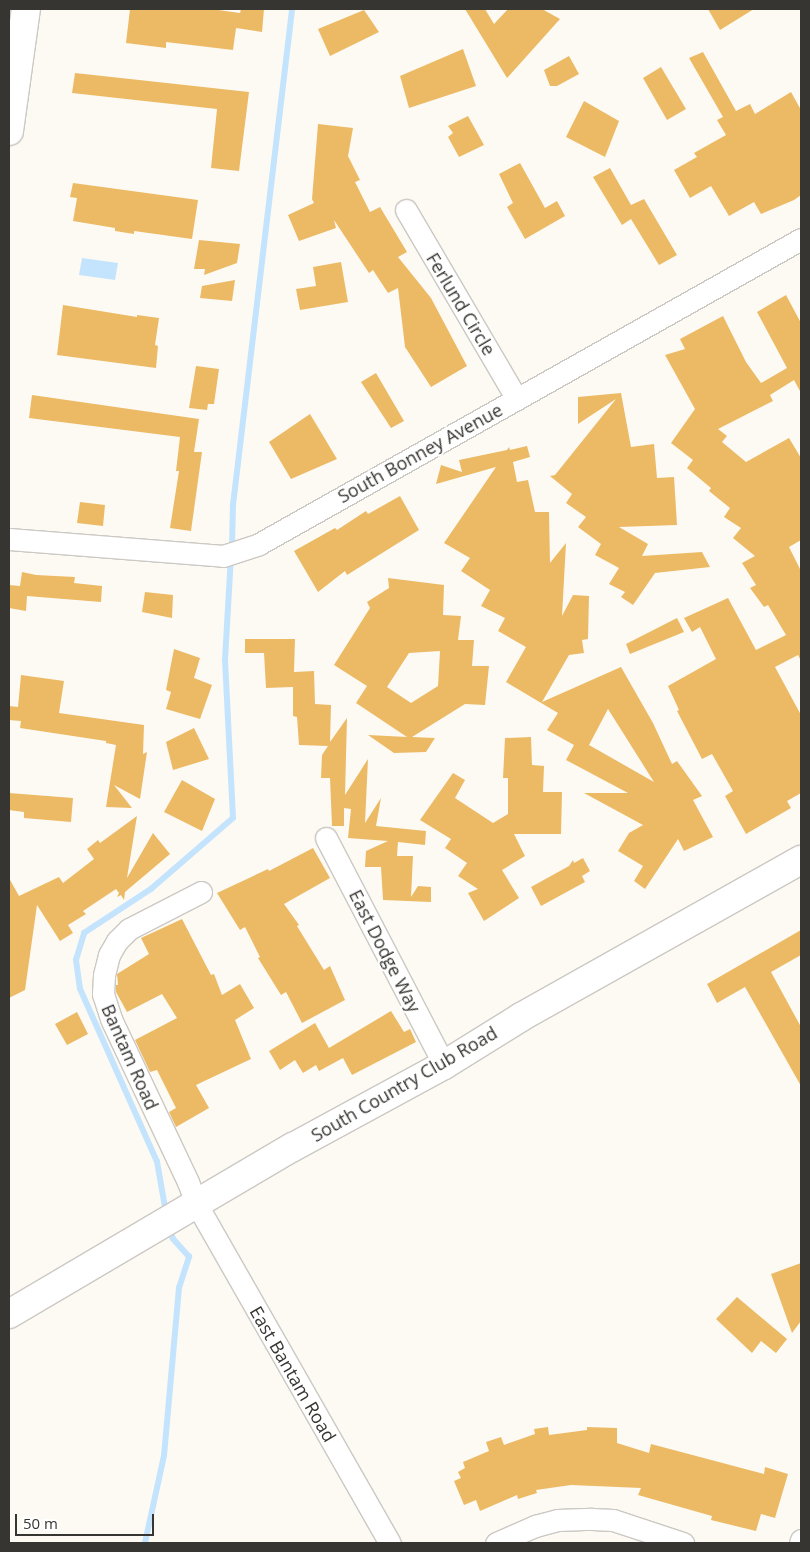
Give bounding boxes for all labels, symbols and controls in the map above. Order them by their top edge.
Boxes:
street label: Ferlund Circle [422,249,500,359]
street label: South Bonney Avenue [334,399,506,507]
street label: East Dodge Way [345,886,425,1016]
street label: Bantam Road [97,1001,163,1113]
street label: South Country Club Road [307,1022,501,1146]
street label: East Bantam Road [245,1302,341,1446]
scale bar [18,1504,156,1536]
text: 50 m [23,1513,58,1533]

